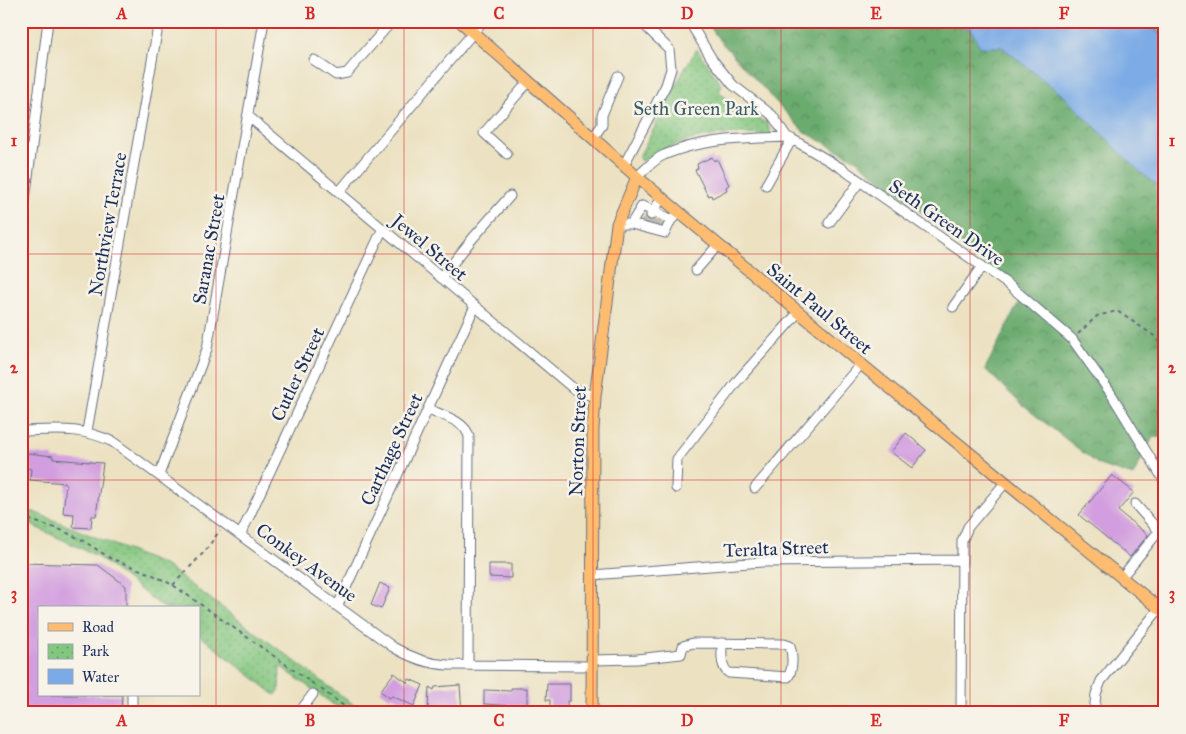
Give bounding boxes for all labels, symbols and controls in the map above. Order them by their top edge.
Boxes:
text: A [116,4,128,23]
text: B [305,4,315,23]
text: C [494,4,505,23]
text: D [681,4,694,23]
text: E [870,4,882,23]
text: F [1059,4,1070,23]
park label: Seth Green Park [633,97,759,120]
text: 1 [11,131,18,150]
text: 1 [1169,131,1176,150]
street label: Northview Terrace [83,150,132,298]
street label: Seth Green Drive [885,174,1009,271]
street label: Saranac Street [187,192,230,306]
street label: Jewel Street [385,208,472,287]
street label: Saint Paul Street [762,258,877,359]
street label: Cutler Street [266,323,329,425]
text: 2 [10,358,19,377]
text: 2 [1168,358,1177,377]
street label: Norton Street [564,385,591,497]
street label: Carthage Street [355,389,429,510]
street label: Conkey Avenue [252,518,362,607]
street label: Teralta Street [723,535,829,562]
text: 3 [11,584,17,604]
text: 3 [1169,584,1175,604]
legend [38,606,200,696]
text: Road [82,618,114,636]
text: Park [82,642,109,660]
text: Water [82,668,119,686]
text: A [116,711,128,730]
text: B [305,711,315,730]
text: C [494,711,505,730]
text: D [681,711,694,730]
text: E [870,711,882,730]
text: F [1059,711,1070,730]

